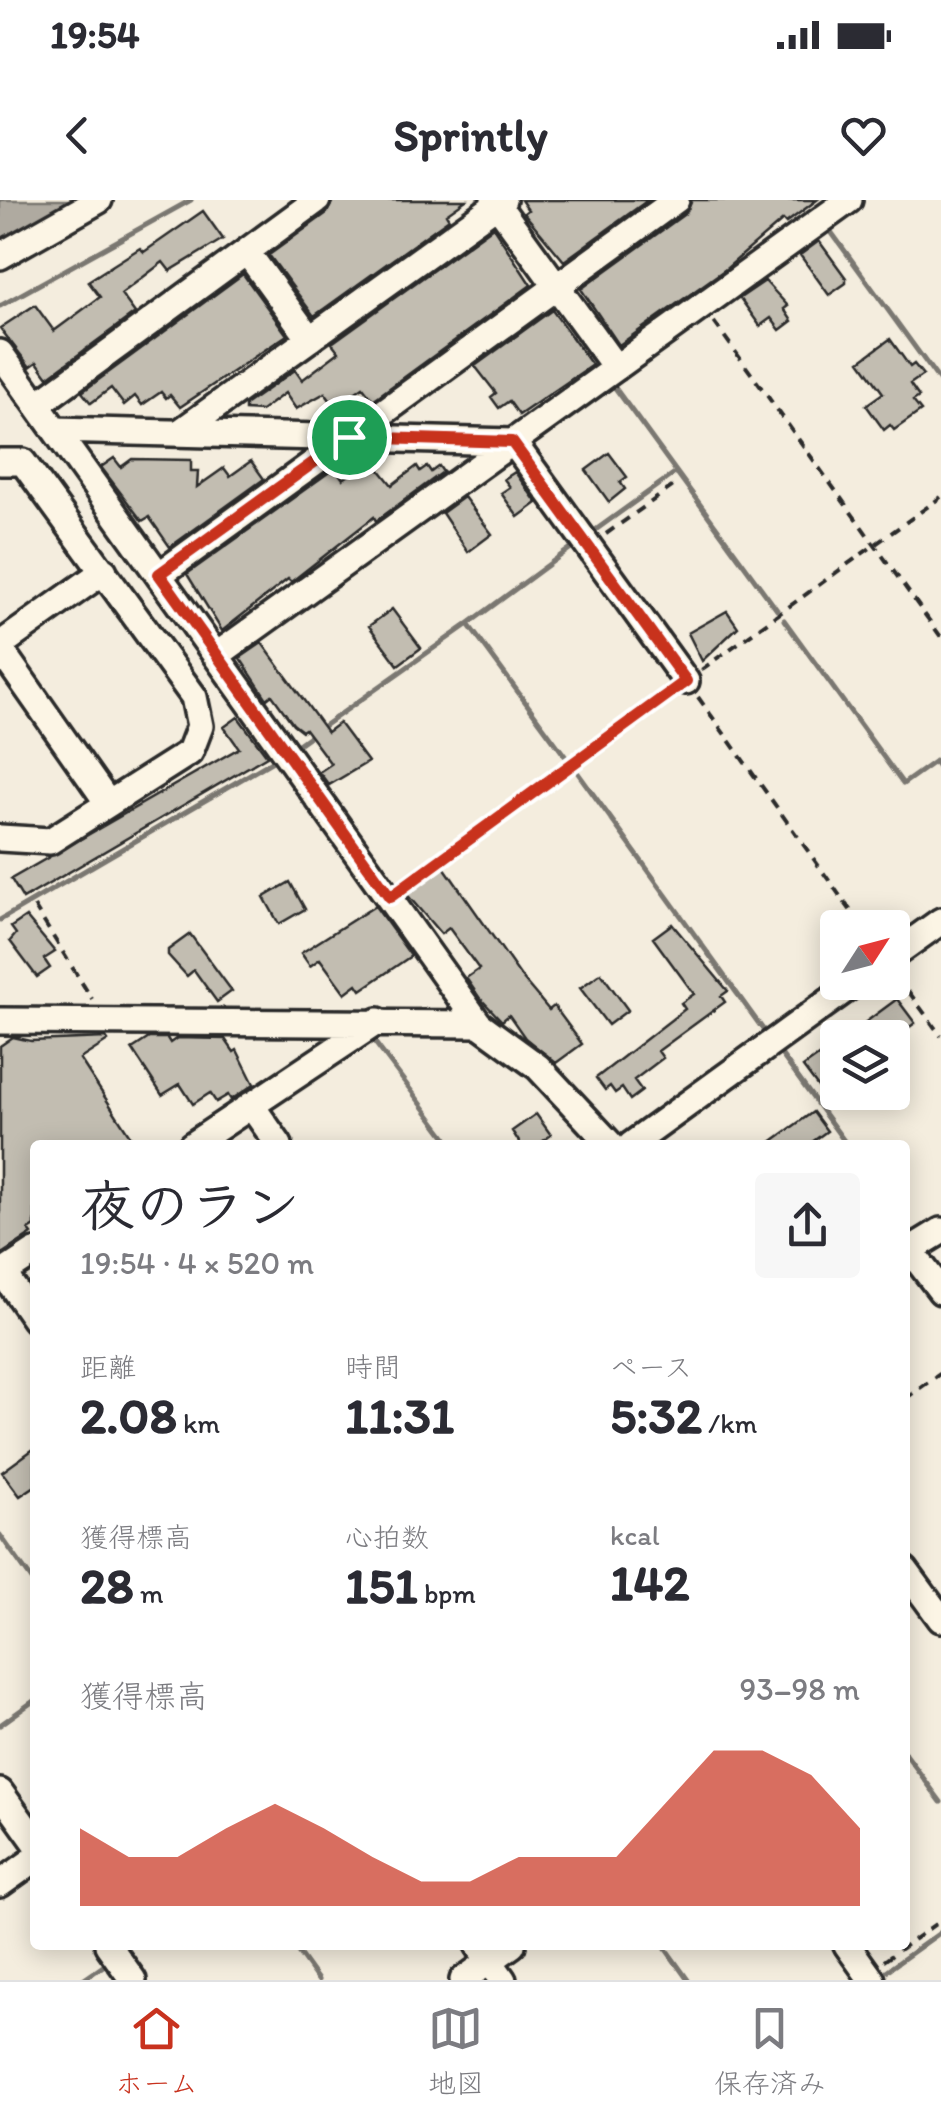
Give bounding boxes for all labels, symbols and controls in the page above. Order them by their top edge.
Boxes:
text: 19:54 [50,12,140,58]
icon: back [50,108,105,163]
text: Sprintly [393,108,548,162]
icon: heart [836,108,891,163]
pin [307,395,392,480]
icon: arrive [322,410,377,465]
north arrow [820,910,910,1000]
map controls [820,910,910,1110]
button: layers [820,1020,910,1110]
text: 夜のラン [80,1173,300,1239]
button: share [755,1173,860,1278]
text: 19:54 · 4 × 520 m [80,1244,314,1282]
text: 距離 [80,1350,136,1384]
text: 時間 [345,1350,401,1384]
text: ペース [610,1350,692,1384]
text: 2.08 [80,1385,177,1446]
text: 11:31 [345,1385,454,1446]
text: 5:32 [610,1385,702,1446]
text: km [177,1406,220,1440]
text: /km [702,1406,757,1440]
text: kcal [610,1518,660,1552]
text: 獲得標高 [80,1520,192,1554]
text: 心拍数 [345,1520,429,1554]
text: 142 [610,1552,690,1613]
text: 28 [80,1555,134,1616]
text: 151 [345,1555,418,1616]
text: m [134,1576,164,1610]
text: bpm [418,1576,476,1610]
text: 93–98 m [740,1670,860,1708]
text: 獲得標高 [80,1677,208,1715]
tab: ホーム [115,2001,198,2101]
tab: 地図 [428,2001,484,2101]
tab: 保存済み [714,2001,826,2101]

